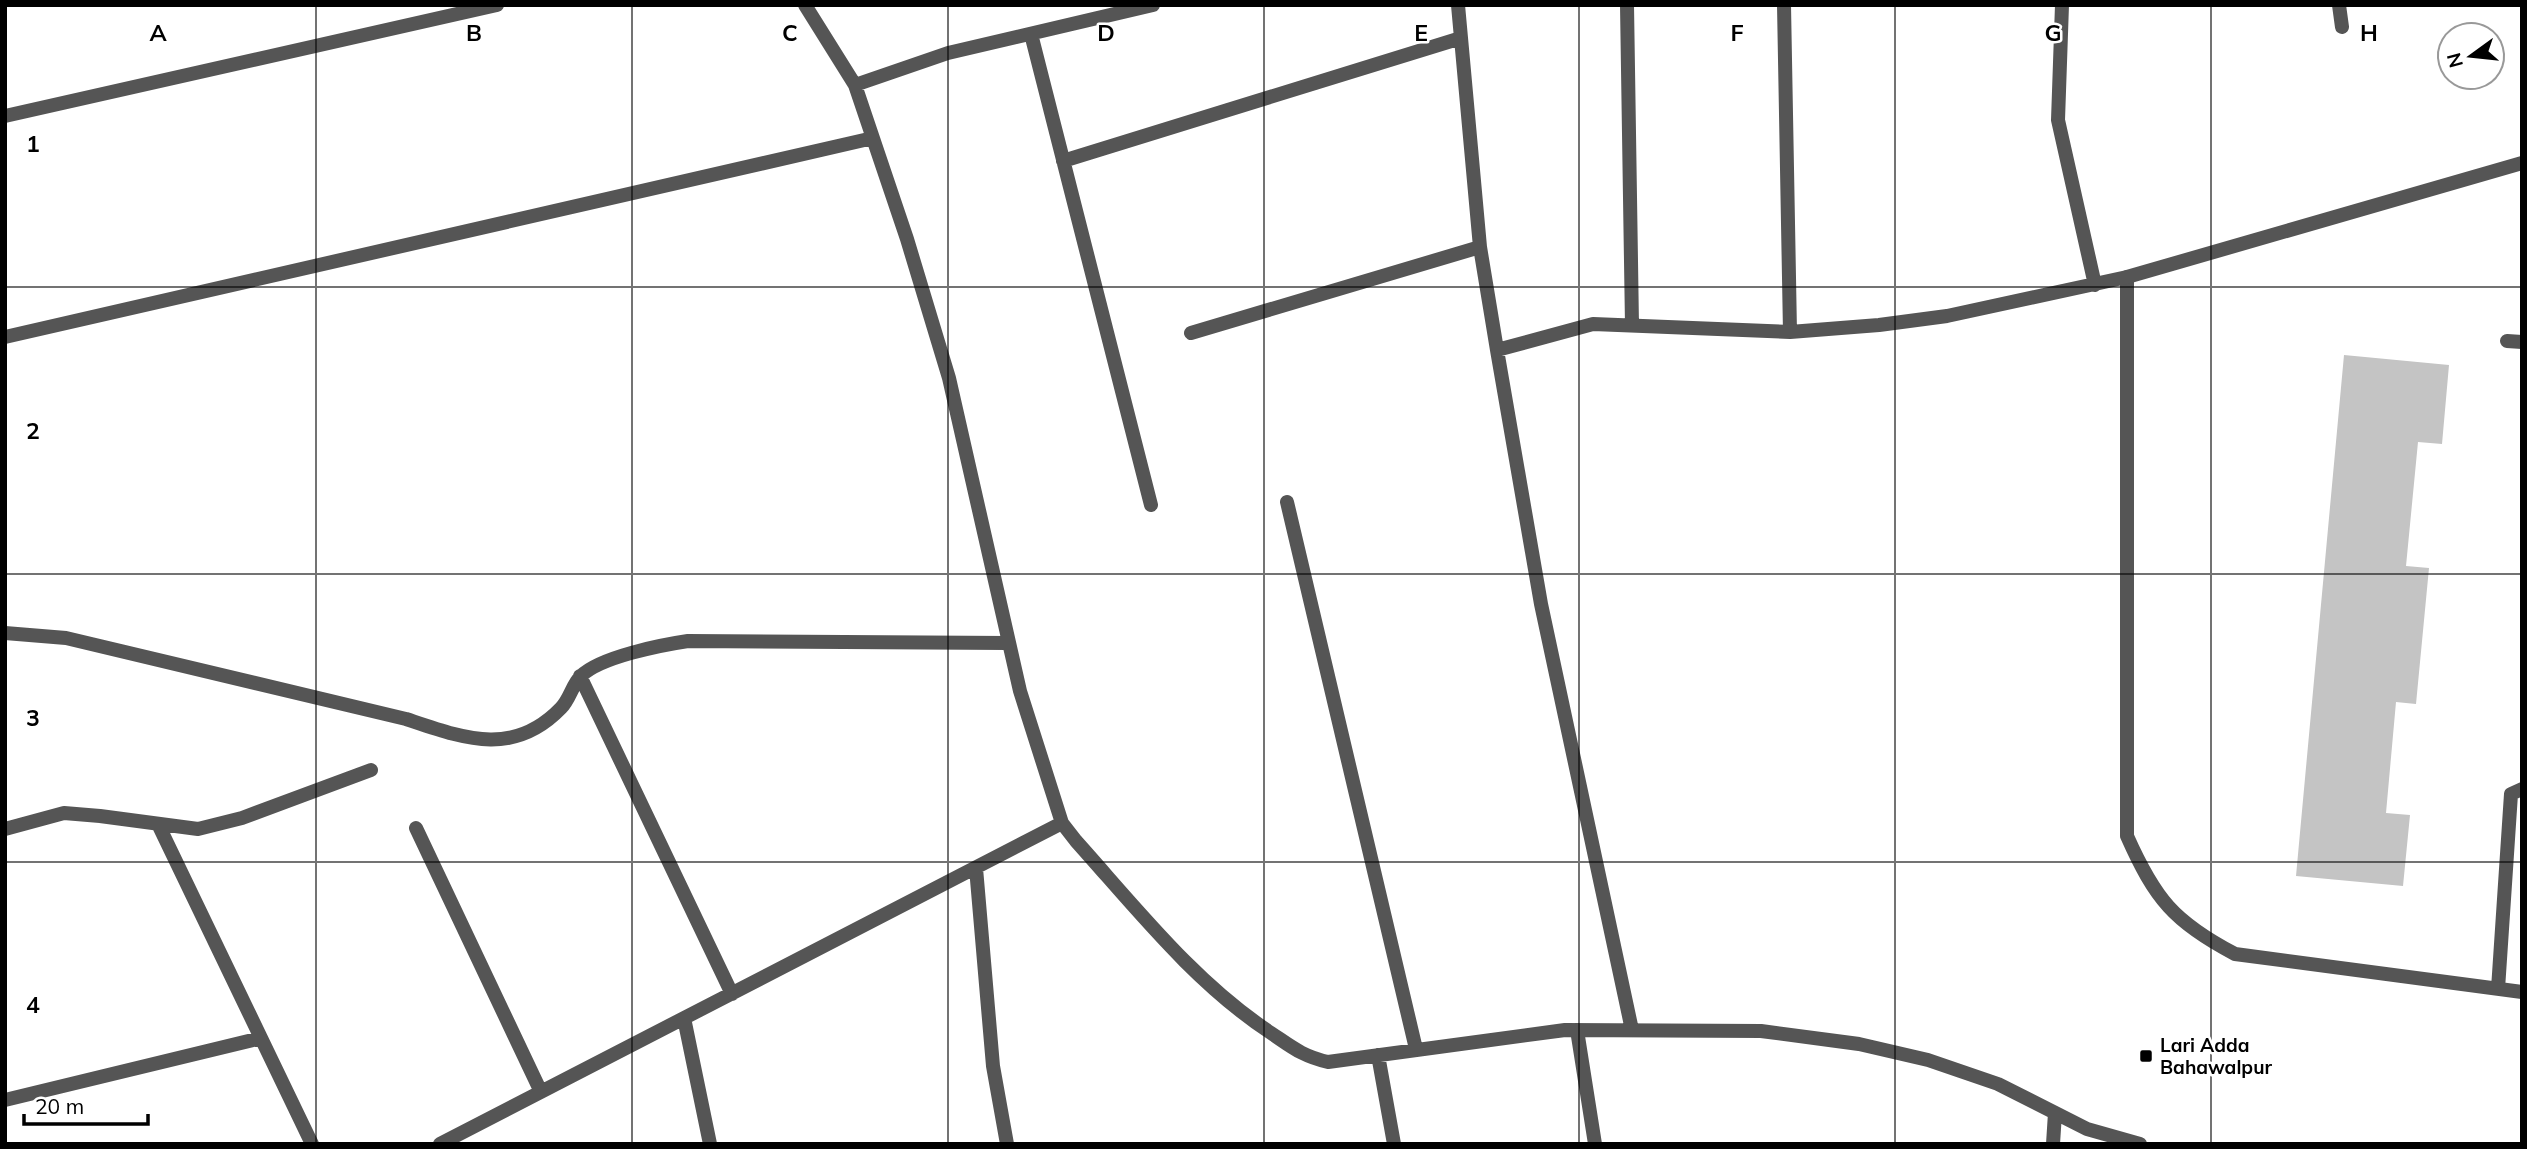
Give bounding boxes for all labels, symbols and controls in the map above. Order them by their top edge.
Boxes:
text: A [149,18,167,47]
text: B [466,18,482,47]
text: C [782,18,798,47]
text: D [1097,18,1115,47]
text: E [1414,18,1428,47]
text: F [1730,18,1744,47]
text: G [2044,18,2062,47]
text: H [2360,18,2378,47]
north arrow [2436,21,2506,91]
text: N [2441,50,2468,70]
text: 1 [26,129,40,158]
text: 2 [26,416,40,445]
text: 3 [26,703,40,732]
text: 4 [26,990,40,1019]
place label: Lari Adda Bahawalpur [2160,1033,2272,1079]
marker: Lari Adda Bahawalpur [2138,1048,2154,1064]
scale bar [24,1082,149,1126]
text: 20 m [35,1093,84,1119]

